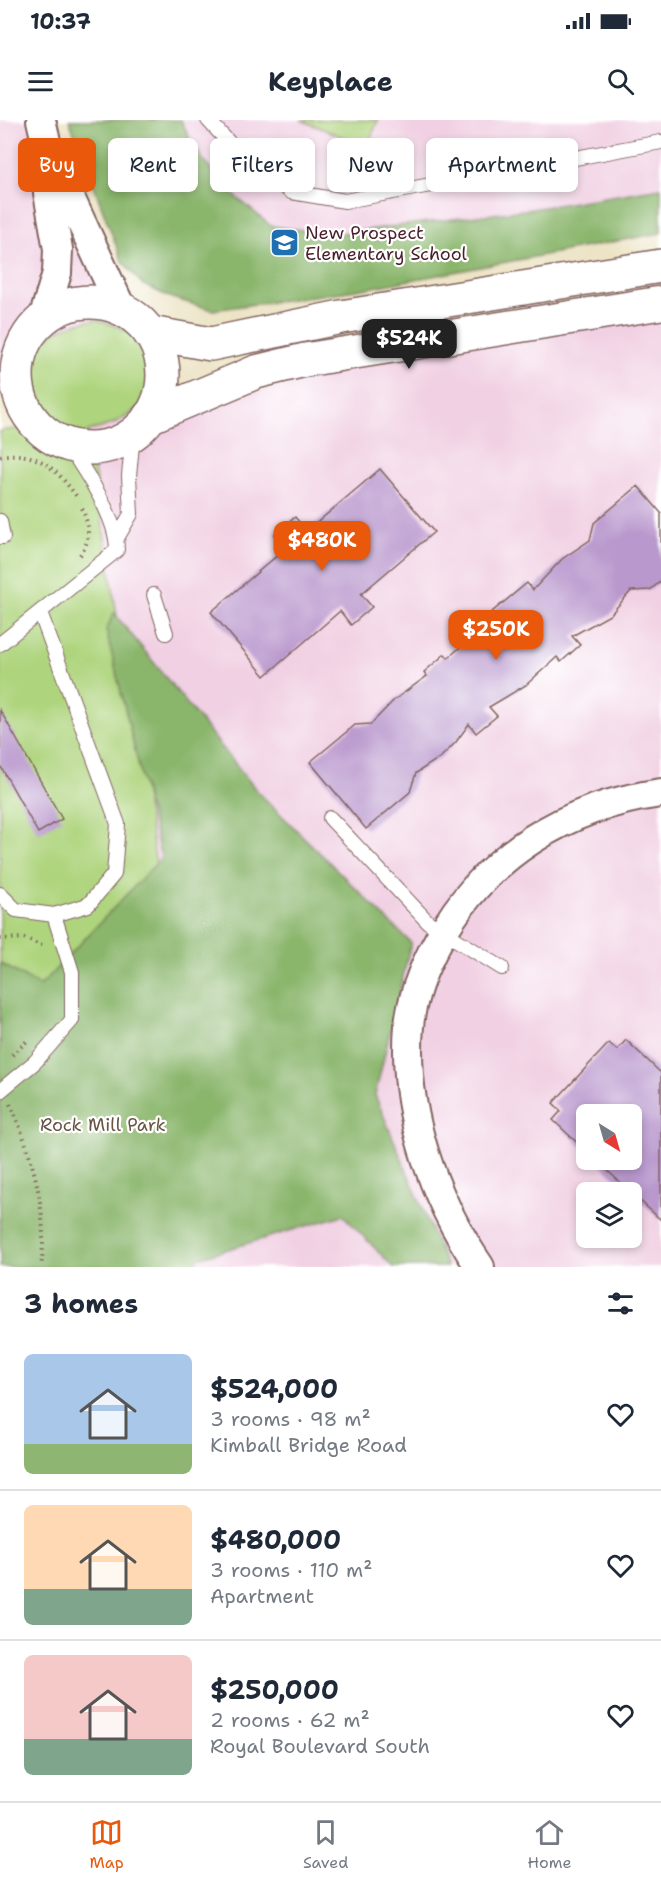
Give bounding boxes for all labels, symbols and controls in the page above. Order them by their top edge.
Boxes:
text: 10:37 [30,7,91,36]
text: Keyplace [268,63,393,100]
icon: menu [24,65,57,98]
icon: search [604,65,637,98]
chip: Buy [18,138,96,192]
chip: Rent [108,138,198,192]
chip: Filters [210,138,315,192]
chip: New [327,138,414,192]
chip: Apartment [426,138,578,192]
place label: New Prospect Elementary School [305,221,468,266]
school or university icon: New Prospect Elementary School [268,227,300,259]
pin: $524K [367,319,451,370]
text: $524K [376,325,442,351]
pin: $480K [280,521,364,572]
text: $480K [287,527,357,553]
pin: $250K [454,610,538,661]
text: $250K [462,616,530,642]
north arrow [576,1104,642,1170]
map controls [576,1104,642,1248]
park label: Rock Mill Park [40,1113,166,1137]
button: layers [576,1182,642,1248]
text: 3 homes [24,1286,138,1321]
icon: filters [604,1287,637,1320]
text: $524,000 [210,1371,338,1406]
icon: home [72,1378,144,1450]
icon: heart [604,1398,637,1431]
text: 3 rooms · 98 m² [210,1406,371,1432]
text: Kimball Bridge Road [210,1432,407,1458]
text: $480,000 [210,1522,341,1557]
icon: home [72,1529,144,1601]
icon: heart [604,1549,637,1582]
text: 3 rooms · 110 m² [210,1557,373,1583]
text: Apartment [210,1583,314,1609]
text: $250,000 [210,1672,339,1707]
icon: home [72,1679,144,1751]
icon: heart [604,1699,637,1732]
text: 2 rooms · 62 m² [210,1707,370,1733]
text: Royal Boulevard South [210,1733,430,1759]
tab: Map [90,1816,124,1873]
tab: Saved [303,1816,348,1873]
tab: Home [527,1816,571,1873]

